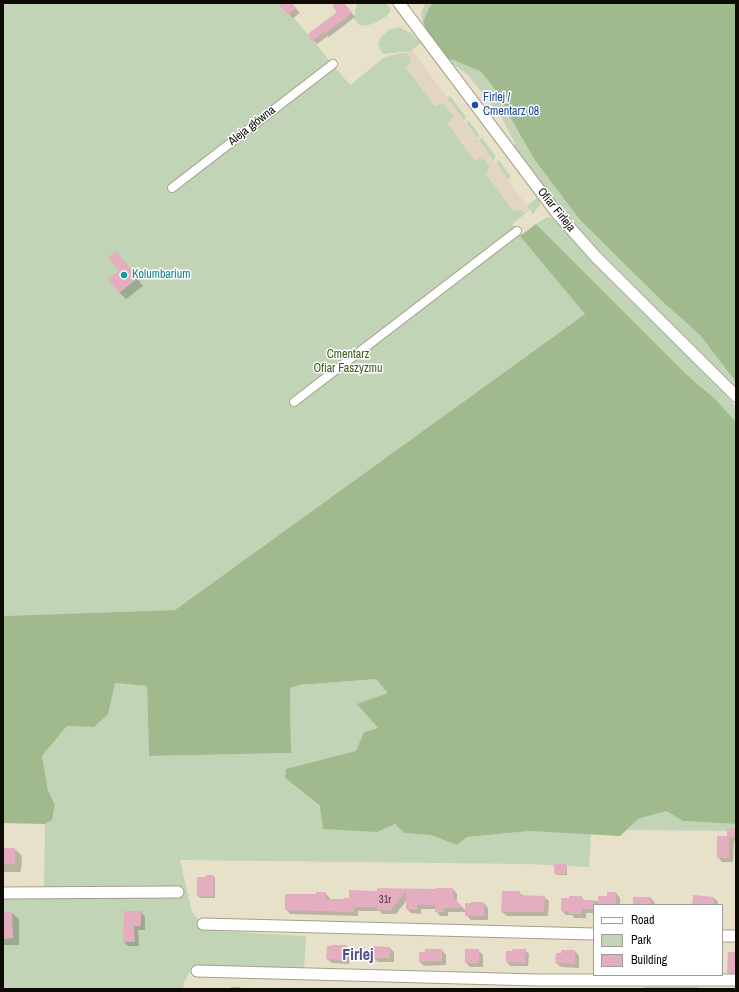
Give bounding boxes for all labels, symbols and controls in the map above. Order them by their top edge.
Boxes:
place label: Firlej / Cmentarz 08 [483,91,539,119]
marker: Firlej / Cmentarz 08 [470,100,480,110]
street label: Aleja główna [226,103,278,149]
street label: Ofiar Firleja [534,185,578,235]
place label: Kolumbarium [132,268,191,282]
marker: Kolumbarium [119,270,129,280]
park label: Cmentarz Ofiar Faszyzmu [314,348,382,376]
house number: 31r [379,894,391,906]
legend [593,904,723,976]
text: Road [631,912,655,928]
text: Park [631,932,651,948]
district label: Firlej [342,946,374,966]
text: Building [631,952,667,968]

